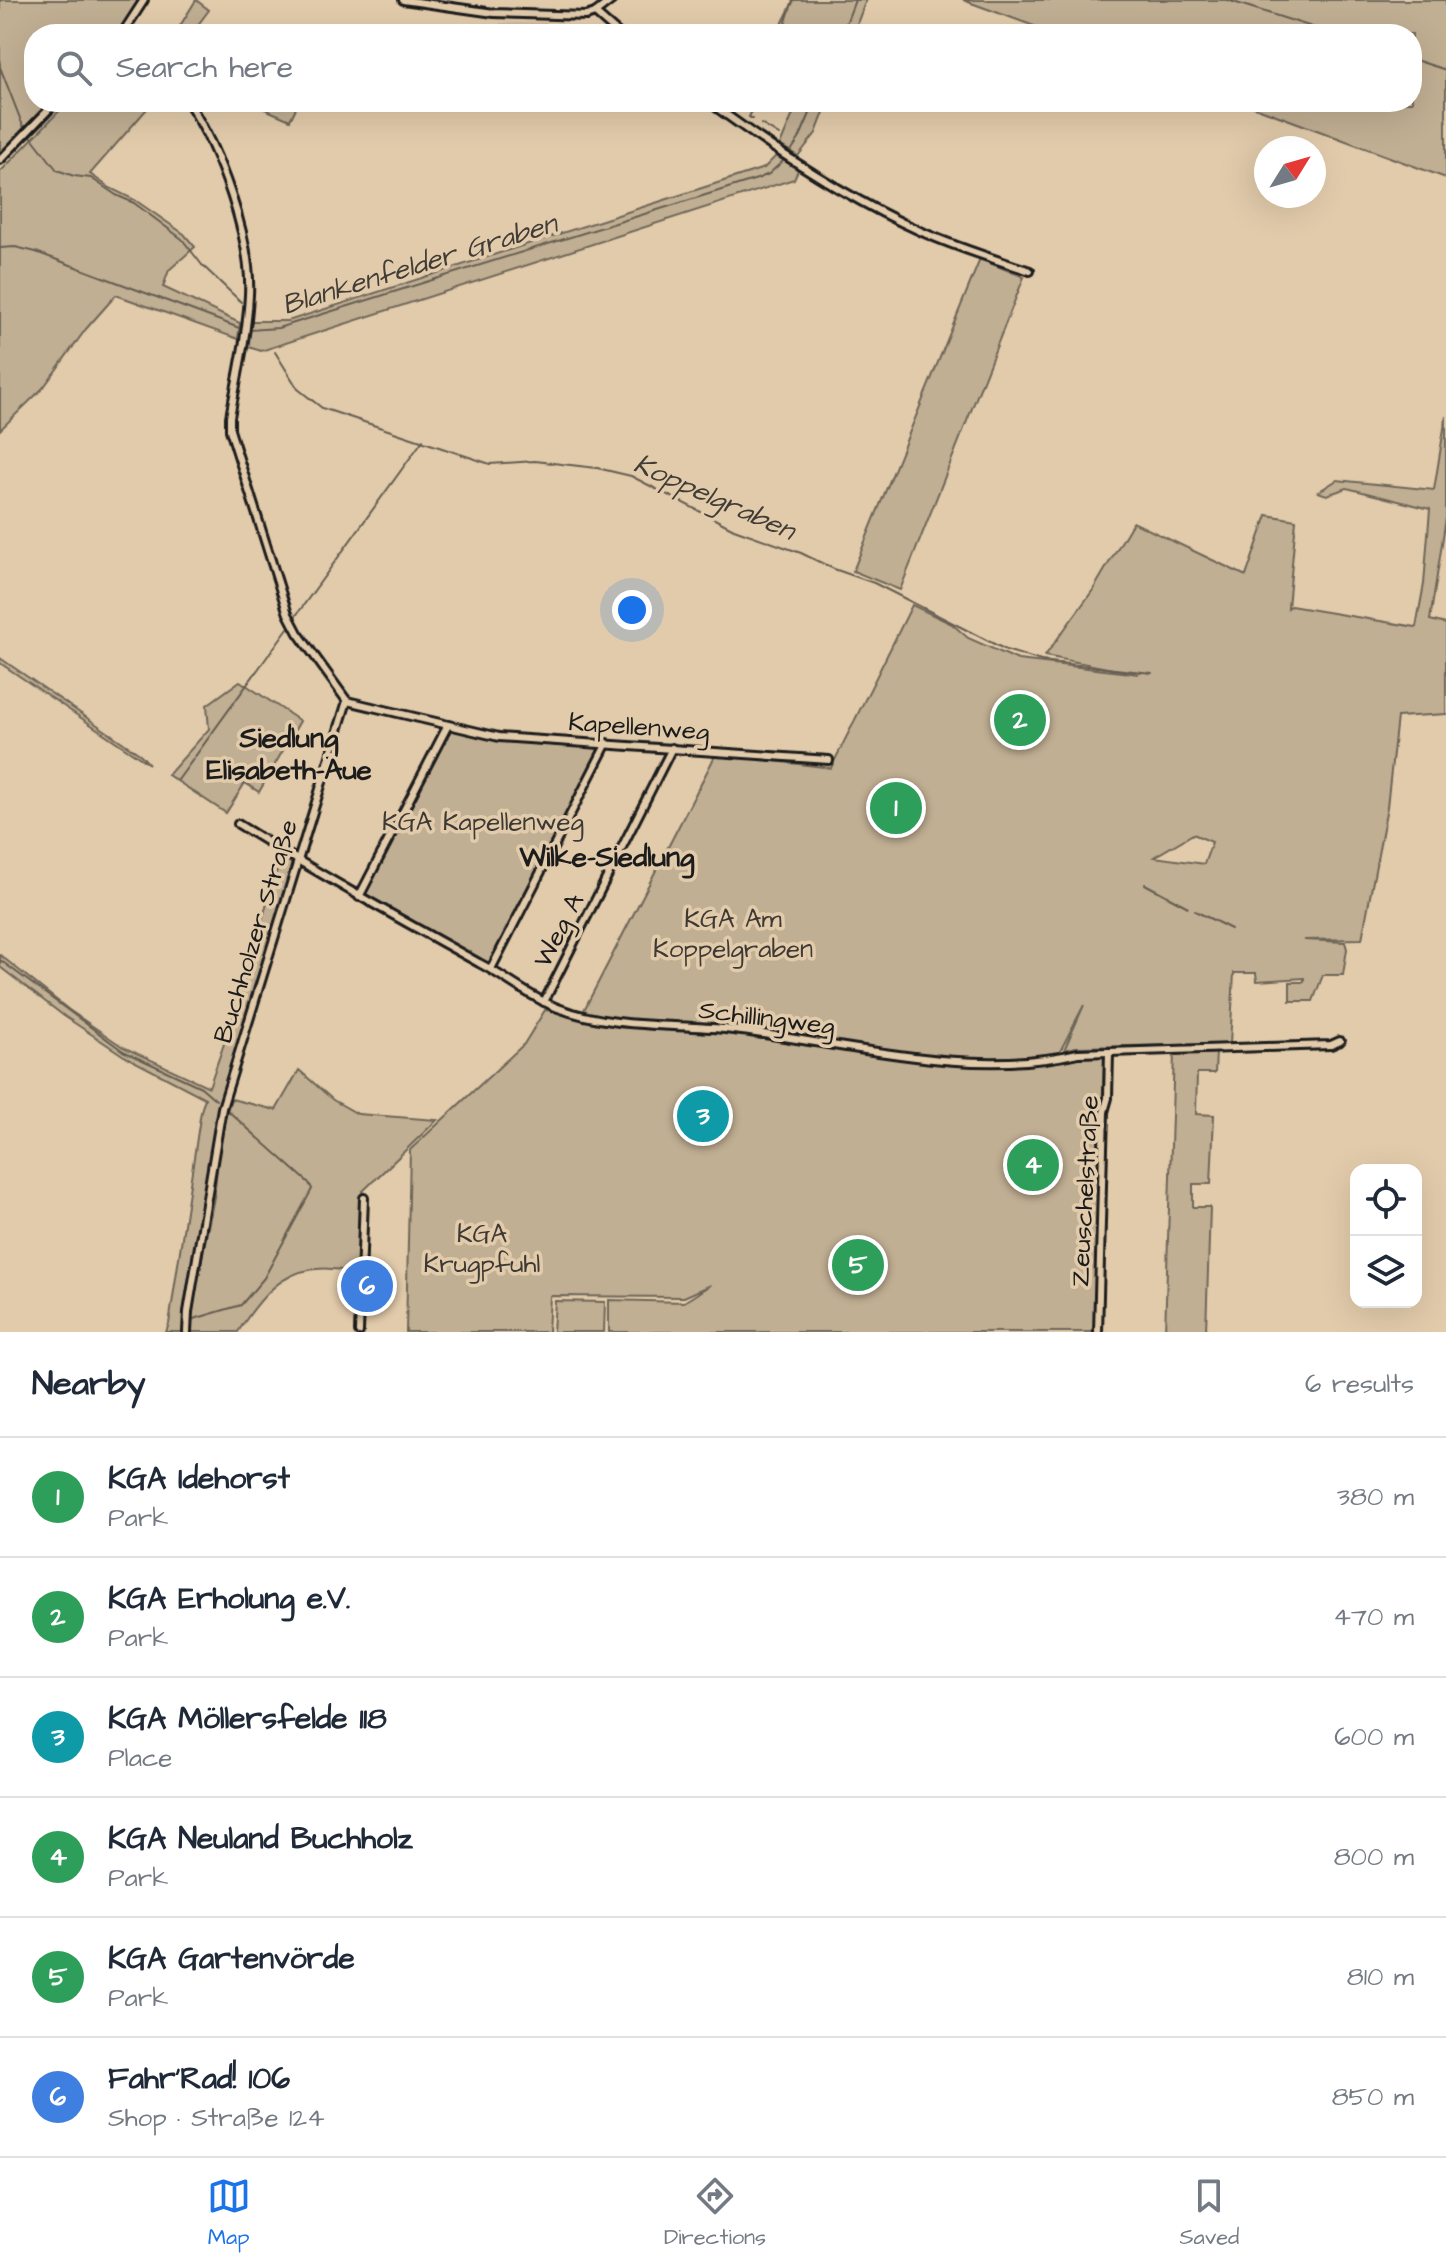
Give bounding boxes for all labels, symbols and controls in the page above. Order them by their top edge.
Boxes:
search box [24,24,1422,112]
icon: search [52,46,96,90]
text: Search here [116,47,293,89]
north arrow [1254,136,1326,208]
water label: Blankenfelder Graben [277,204,563,325]
water label: Koppelgraben [627,444,803,552]
your location [612,590,652,630]
pin: 2 [994,690,1046,750]
street label: Kapellenweg [567,704,711,752]
district label: Siedlung Elisabeth-Aue [206,719,372,790]
pin: 1 [870,778,922,838]
park label: KGA Kapellenweg [382,804,584,842]
street label: Buchholzer Straße [205,815,307,1047]
district label: Wilke-Siedlung [519,838,695,879]
street label: Weg A [525,887,595,975]
park label: KGA Am Koppelgraben [653,901,813,969]
street label: Schillingweg [696,992,837,1046]
pin: 3 [677,1086,729,1146]
street label: Zeuschelstraße [1062,1094,1108,1288]
pin: 4 [1007,1135,1059,1195]
map controls [1350,1164,1422,1308]
button: locate [1350,1164,1422,1236]
park label: KGA Krugpfuhl [424,1216,540,1284]
pin: 5 [832,1235,884,1295]
button: layers [1350,1236,1422,1308]
pin: 6 [341,1256,393,1316]
text: Nearby [32,1360,146,1408]
text: 6 results [1305,1366,1414,1402]
text: KGA Idehorst [108,1458,290,1500]
text: 1 [56,1479,60,1515]
text: 380 m [1337,1479,1414,1515]
text: Park [108,1500,168,1536]
text: KGA Erholung e.V. [108,1578,350,1620]
text: 2 [51,1599,65,1635]
text: 470 m [1333,1599,1414,1635]
text: Park [108,1620,168,1656]
text: KGA Möllersfelde 118 [108,1698,387,1740]
text: 3 [51,1719,65,1755]
text: 600 m [1334,1719,1414,1755]
text: Place [108,1740,172,1776]
text: KGA Neuland Buchholz [108,1818,413,1860]
text: 4 [49,1839,67,1875]
text: 800 m [1334,1839,1414,1875]
text: Park [108,1860,168,1896]
text: KGA Gartenvörde [108,1938,355,1980]
text: 5 [49,1959,67,1995]
text: 810 m [1347,1959,1414,1995]
text: Park [108,1980,168,2016]
text: Fahr'Rad! 106 [108,2058,290,2100]
text: 6 [50,2079,66,2115]
text: 850 m [1332,2079,1414,2115]
text: Shop · Straße 124 [108,2100,325,2136]
tab: Map [207,2174,251,2253]
tab: Directions [664,2174,766,2253]
tab: Saved [1179,2174,1239,2253]

